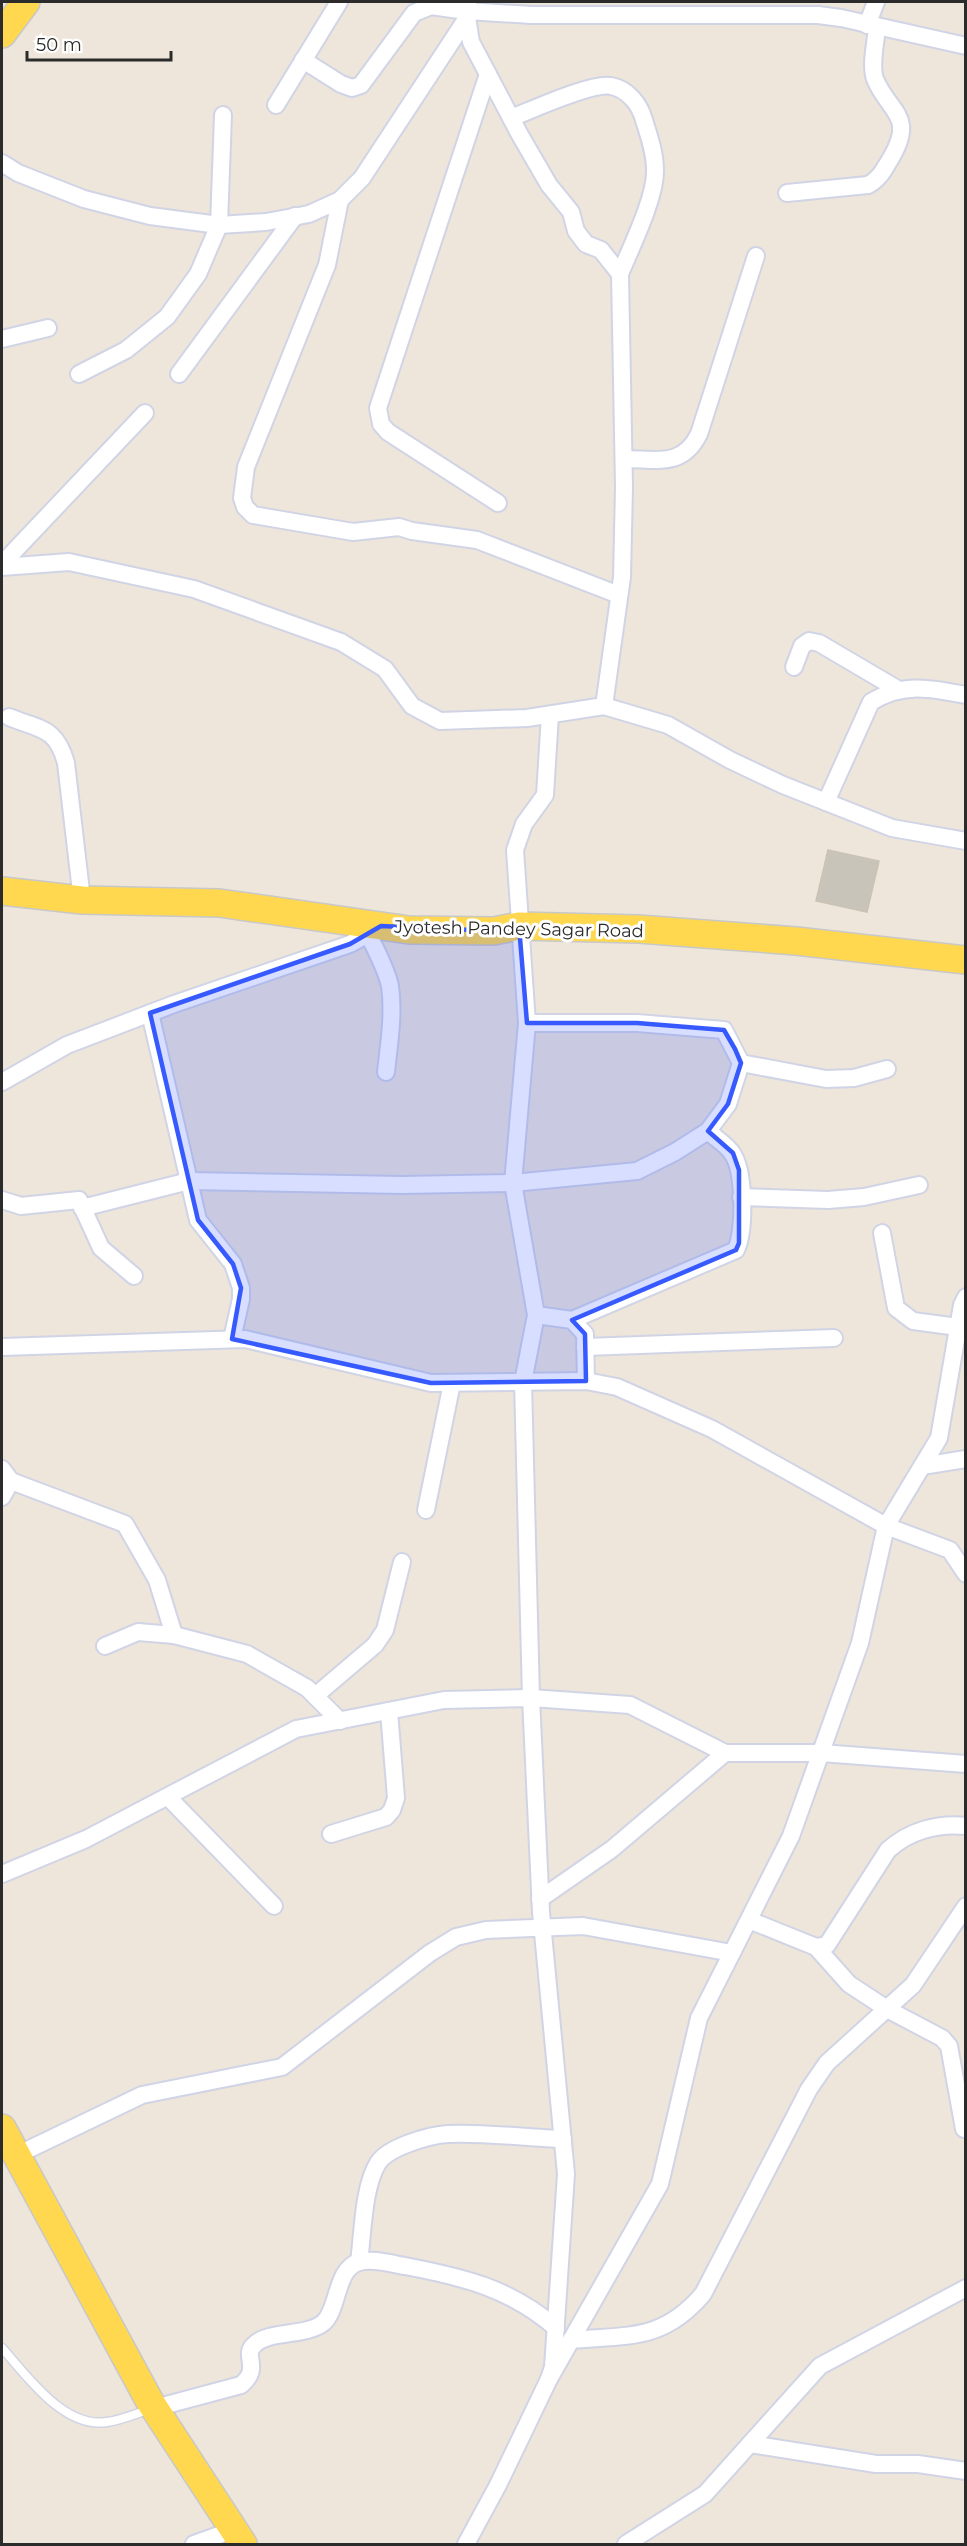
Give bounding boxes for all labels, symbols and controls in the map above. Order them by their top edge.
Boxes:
scale bar [27,24,171,62]
text: 50 m [36,34,82,56]
street label: Jyotesh Pandey Sagar Road [393,916,644,942]

